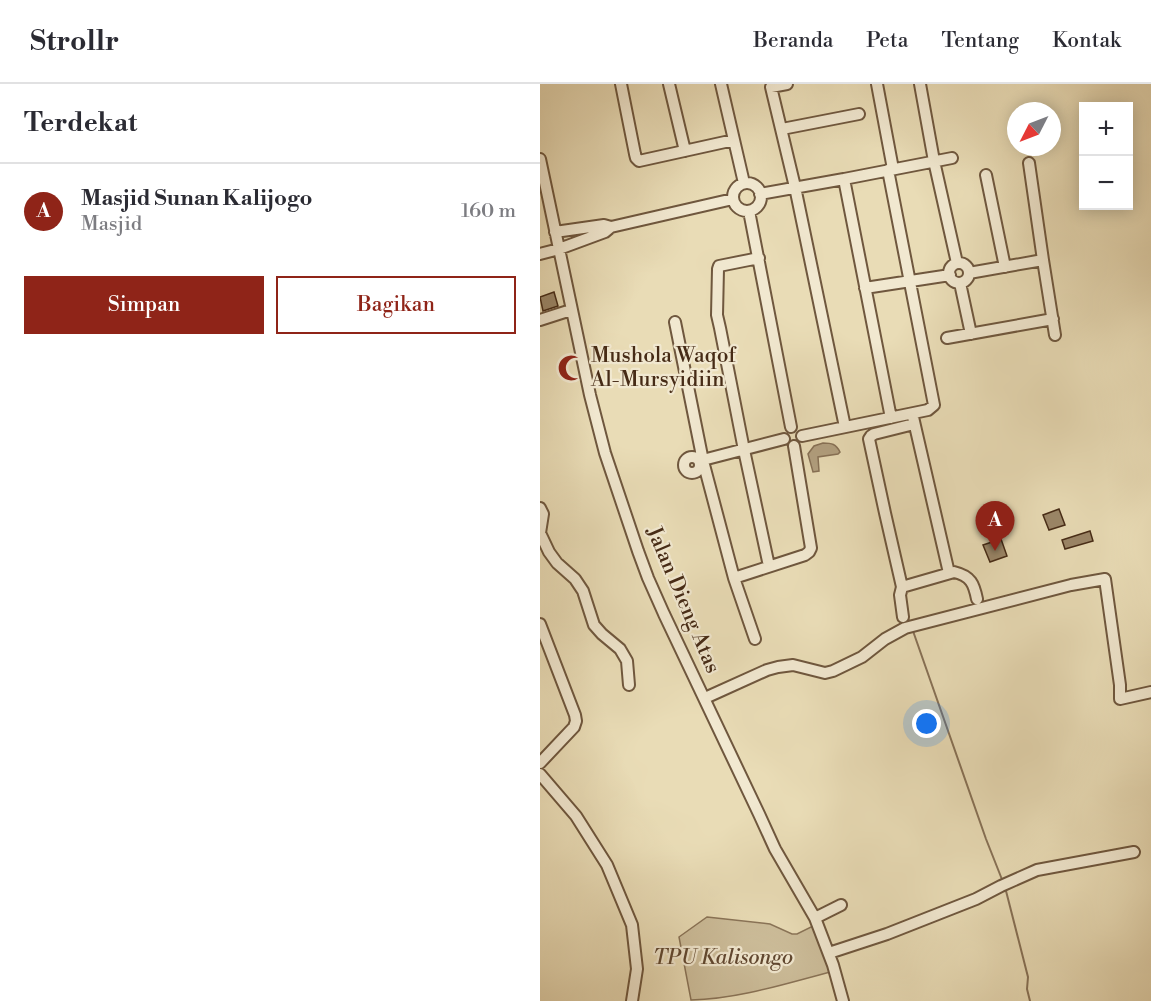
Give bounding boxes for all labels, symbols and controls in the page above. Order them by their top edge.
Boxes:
text: Strollr [30,24,119,59]
text: Beranda [753,28,833,54]
text: Peta [866,28,908,54]
text: Tentang [941,28,1019,54]
text: Kontak [1052,28,1121,54]
north arrow [1007,102,1061,156]
map controls [1079,102,1133,210]
button: + [1079,102,1133,156]
text: Terdekat [24,107,137,139]
button: − [1079,156,1133,210]
text: Masjid Sunan Kalijogo [81,185,312,212]
text: A [36,199,51,224]
text: 160 m [461,199,516,224]
text: Masjid [81,212,142,237]
button: Simpan [24,276,264,334]
button: Bagikan [276,276,516,334]
place label: Mushola Waqof Al-Mursyidiin [590,343,737,393]
mosque icon: Mushola Waqof Al-Mursyidiin [556,353,586,383]
pin: A [976,502,1014,551]
street label: Jalan Dieng Atas [640,522,726,677]
your location [912,709,941,738]
park label: TPU Kalisongo [653,945,793,971]

